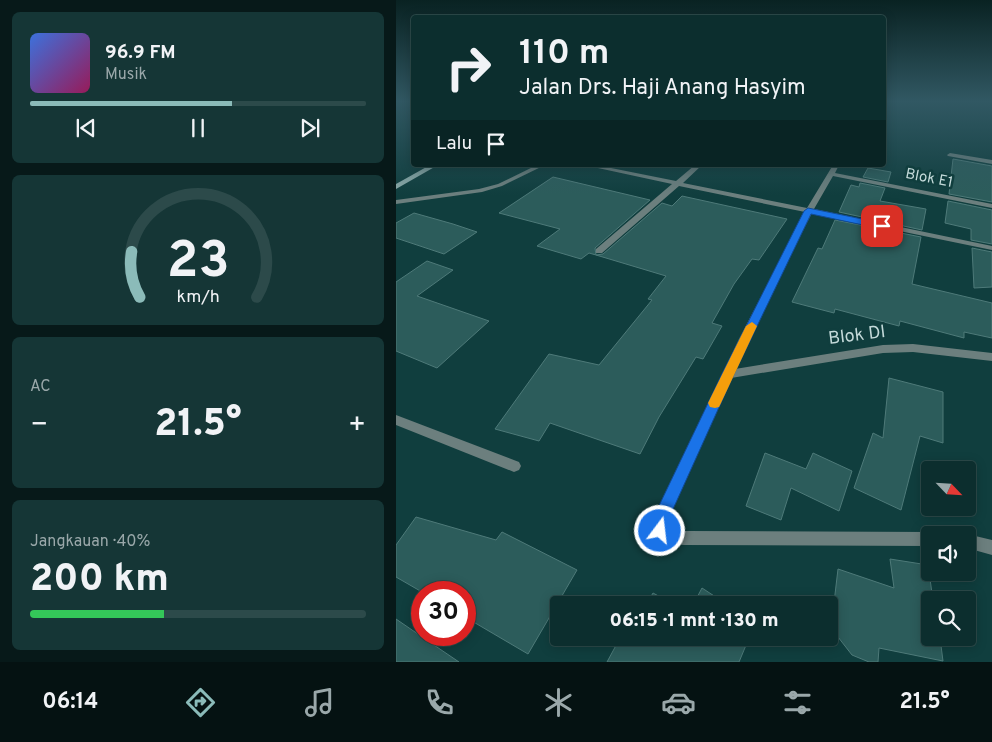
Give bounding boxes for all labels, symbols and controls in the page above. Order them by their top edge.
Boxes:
text: 110 m [519,32,609,76]
icon: right [436,35,501,100]
text: 96.9 FM [105,41,176,65]
text: Musik [105,65,147,85]
text: Jalan Drs. Haji Anang Hasyim [519,75,806,102]
icon: previous [72,114,100,142]
icon: pause [184,114,212,142]
icon: next [296,114,324,142]
icon: arrive [482,130,510,158]
text: Lalu [436,132,472,156]
street label: Blok E1 [904,165,954,193]
pin [861,205,903,247]
icon: arrive [868,212,896,240]
text: 23 [167,230,229,296]
text: km/h [176,286,220,309]
street label: Blok DI [827,321,887,351]
text: AC [30,377,51,397]
text: 21.5° [154,401,242,450]
text: − [30,408,48,444]
text: + [348,408,366,444]
north arrow [921,461,976,516]
map controls [921,461,976,646]
position arrow [633,504,685,556]
button: sound [921,526,976,581]
text: Jangkauan · 40% [30,532,151,552]
text: 200 km [30,556,169,605]
speed limit sign: 30 [411,581,476,646]
button: search [921,591,976,646]
text: 06:15 · 1 mnt · 130 m [609,609,779,633]
icon: directions [183,685,218,720]
icon: music [302,685,337,720]
icon: phone [422,685,457,720]
icon: climate [541,685,576,720]
icon: car [661,685,696,720]
icon: filters [780,685,815,720]
text: 06:14 [42,689,99,716]
text: 21.5° [899,689,950,716]

